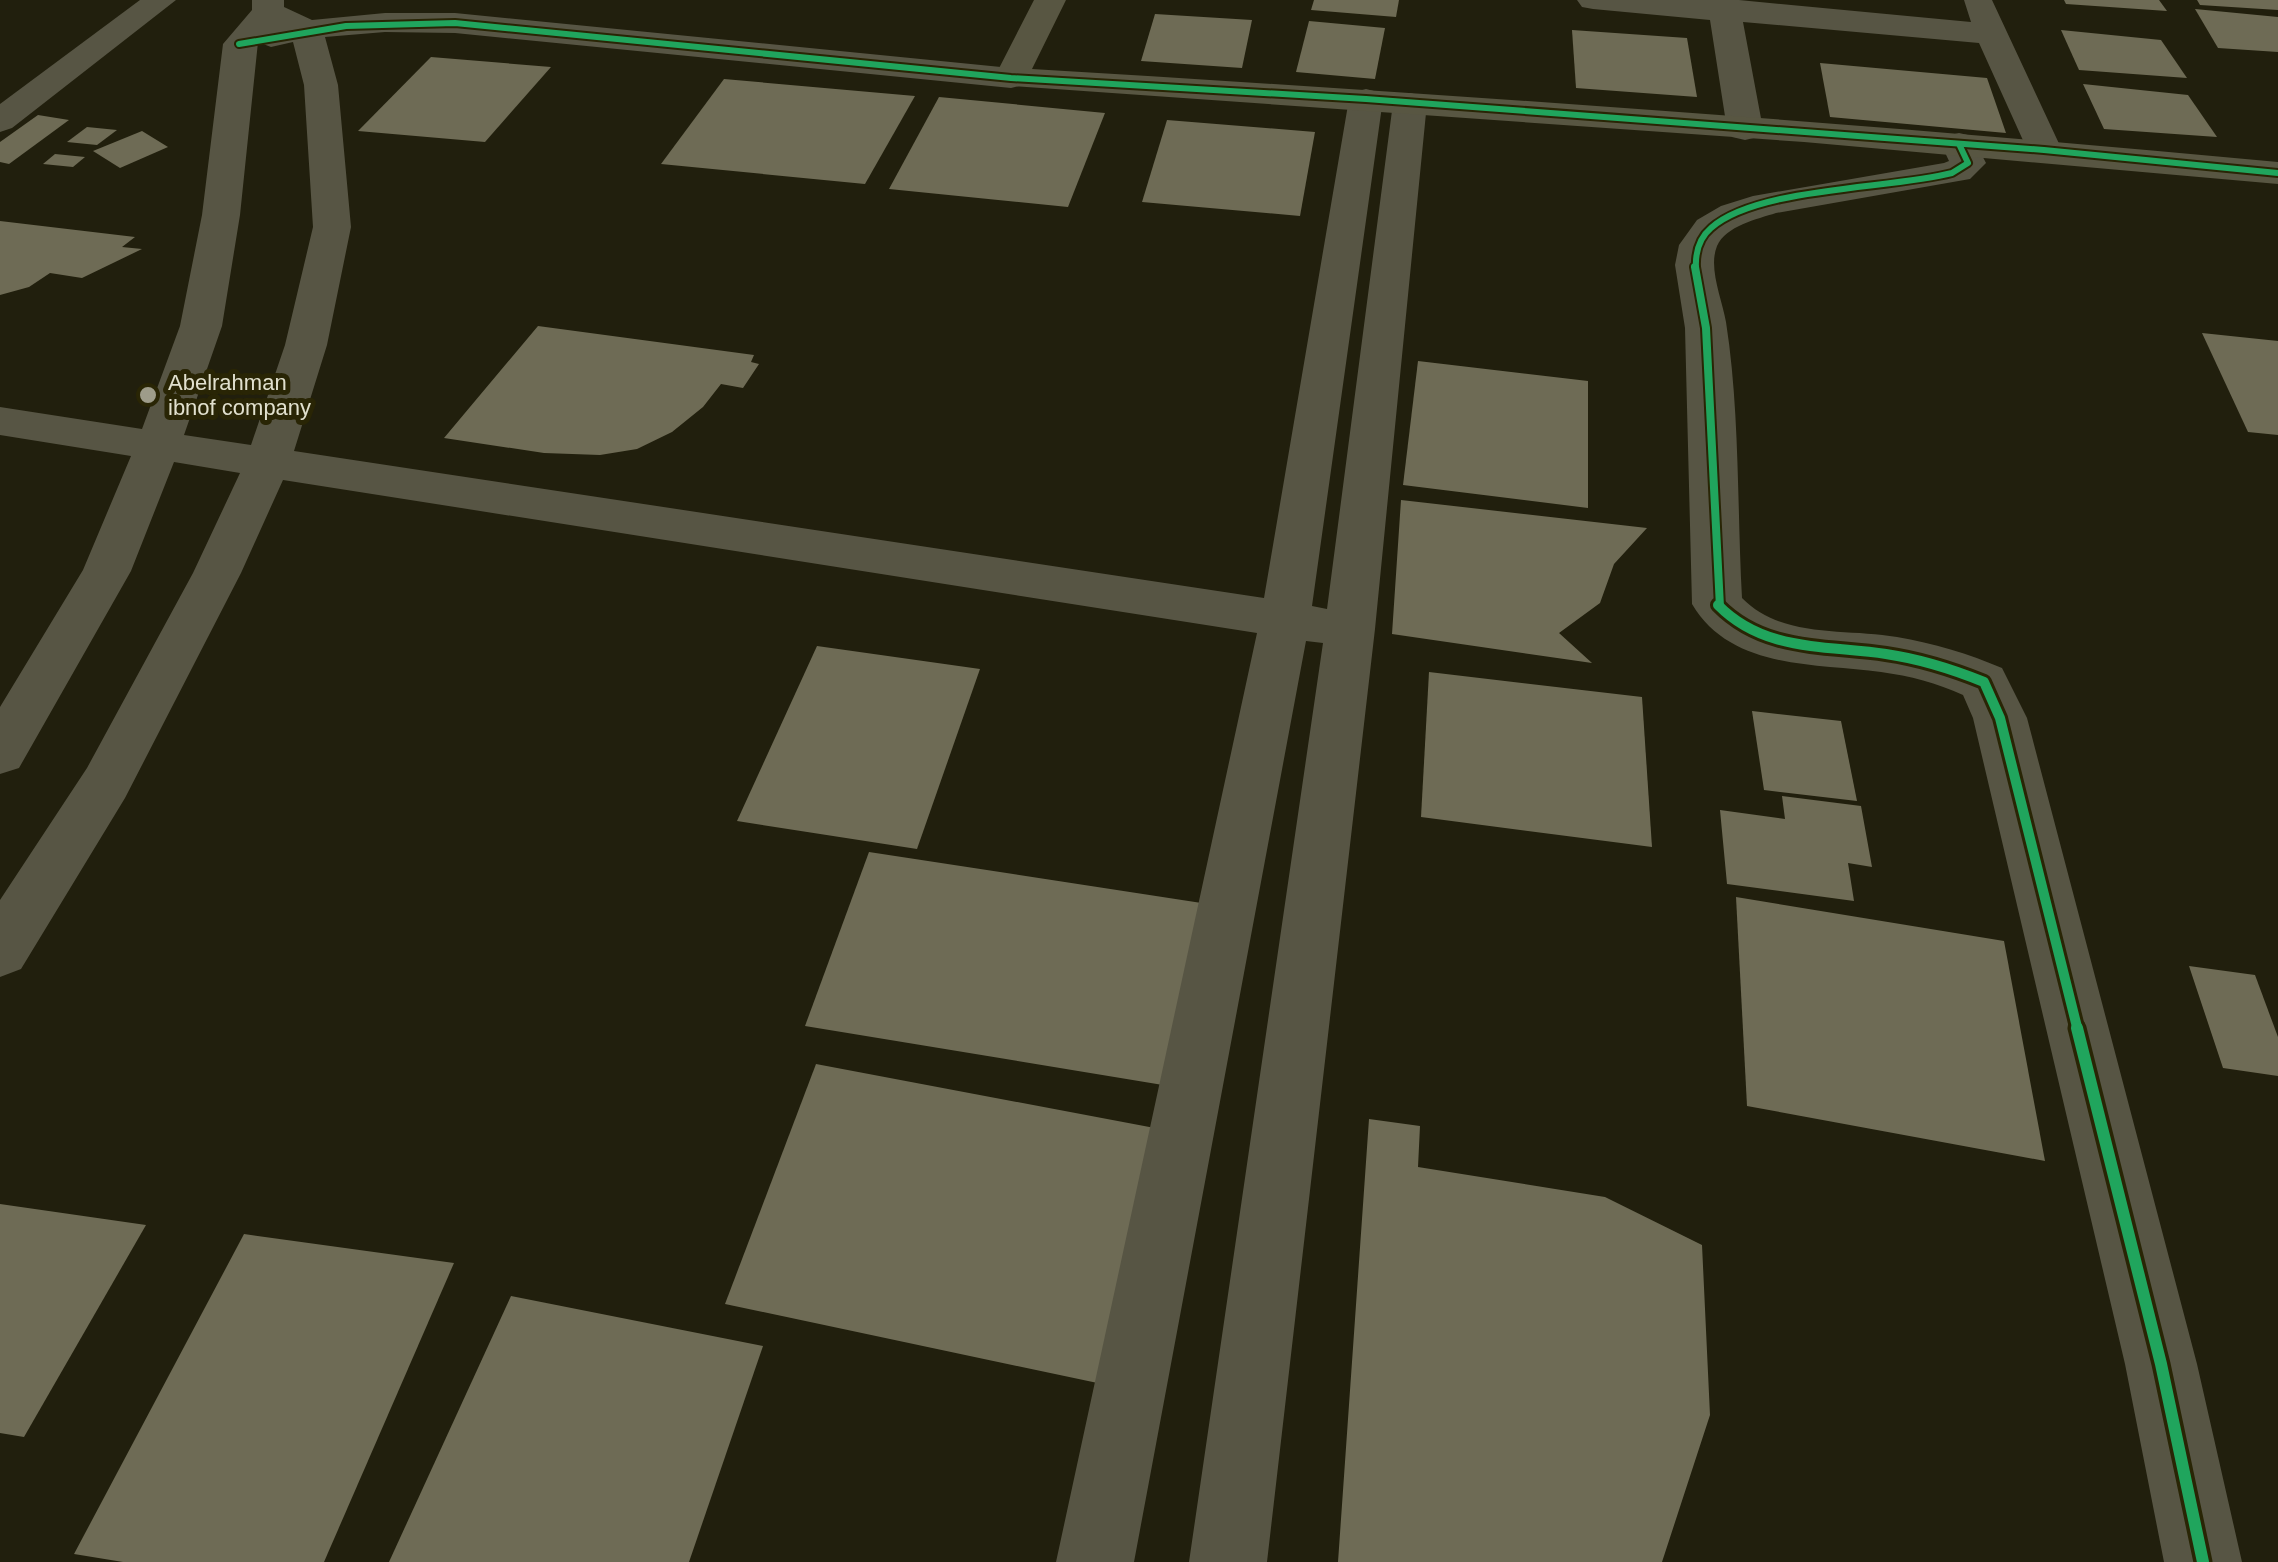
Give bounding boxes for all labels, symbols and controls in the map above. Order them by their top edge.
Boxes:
place label: Abelrahman ibnof company [168,370,311,420]
marker: Abelrahman ibnof company [137,384,159,406]

